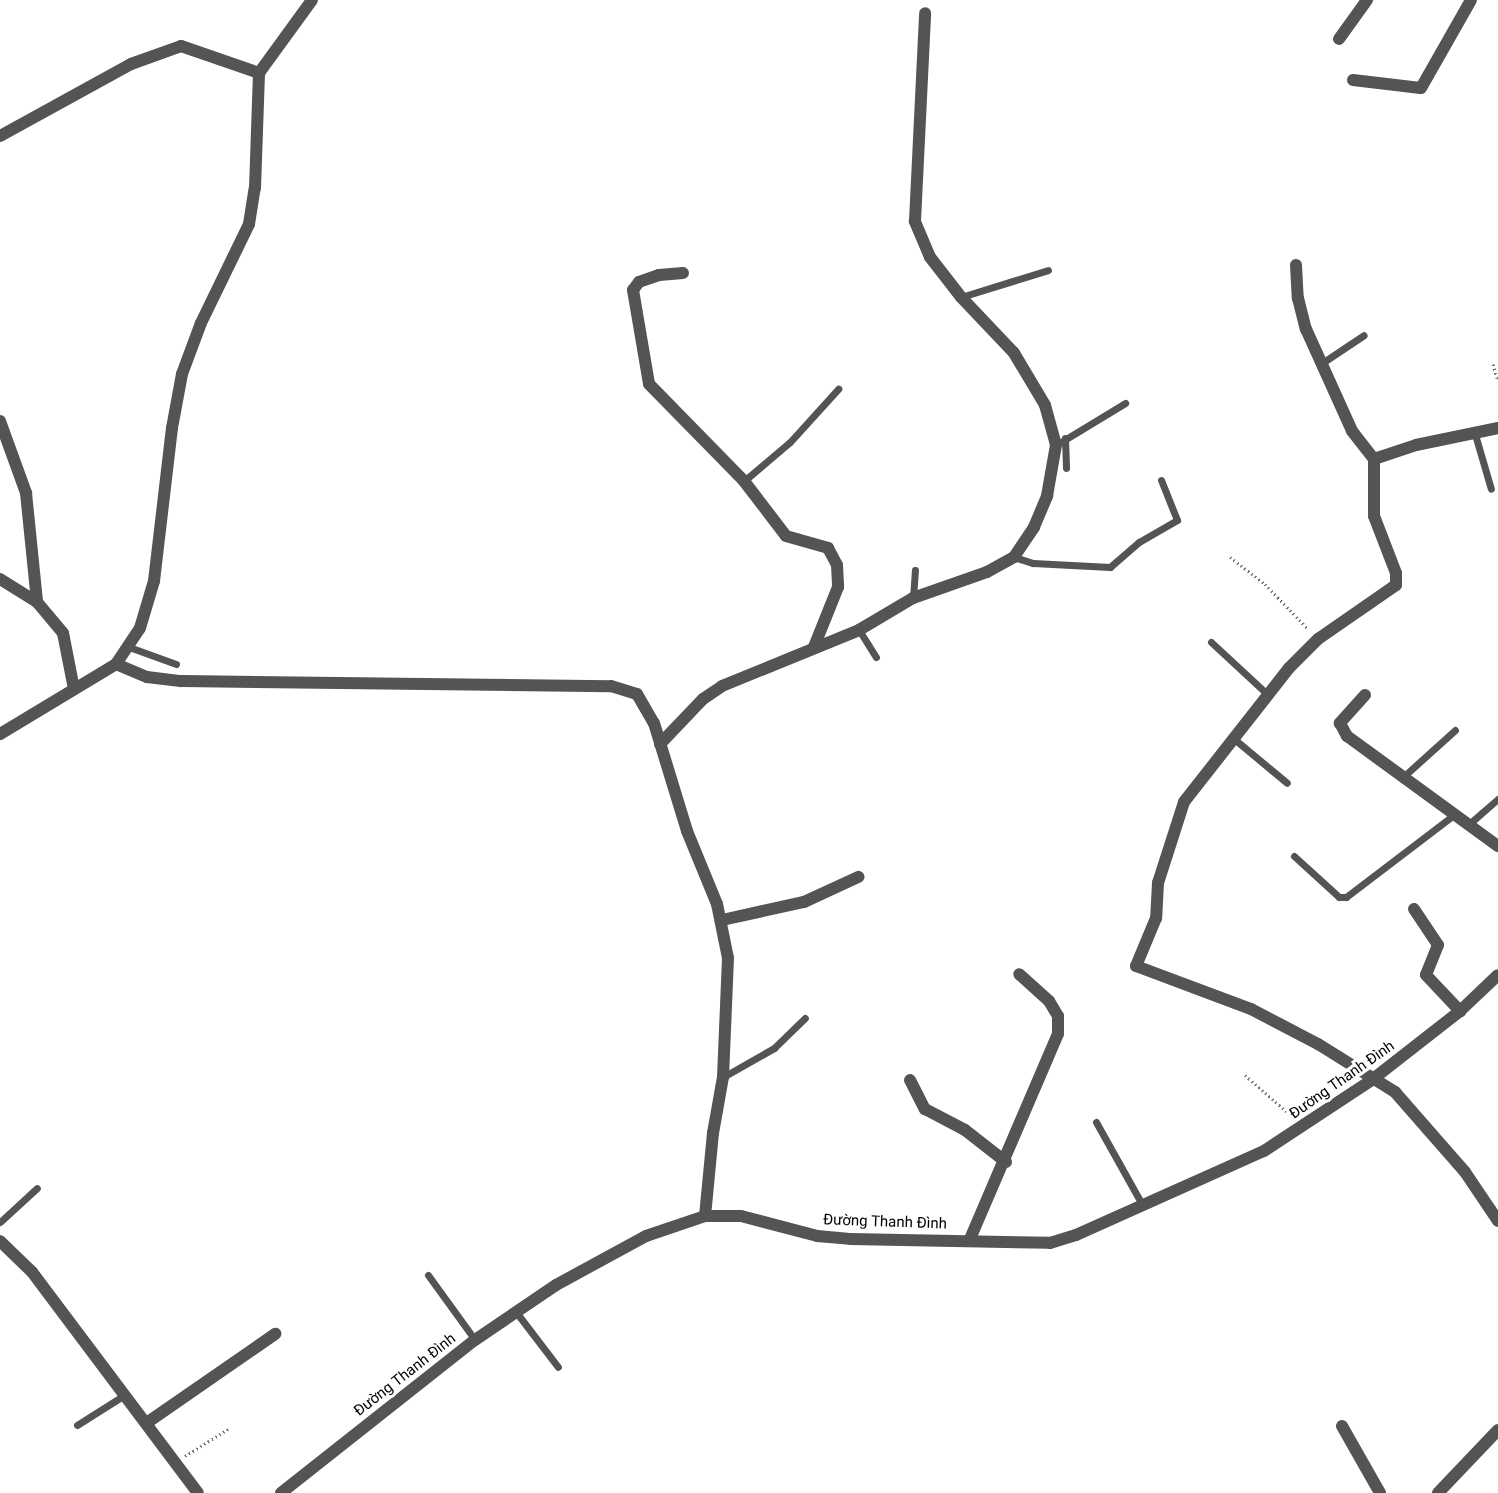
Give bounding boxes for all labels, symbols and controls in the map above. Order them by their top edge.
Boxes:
street label: Đường Thanh Đình [1286,1037,1398,1123]
street label: Đường Thanh Đình [823,1211,947,1233]
street label: Đường Thanh Đình [350,1330,460,1420]

